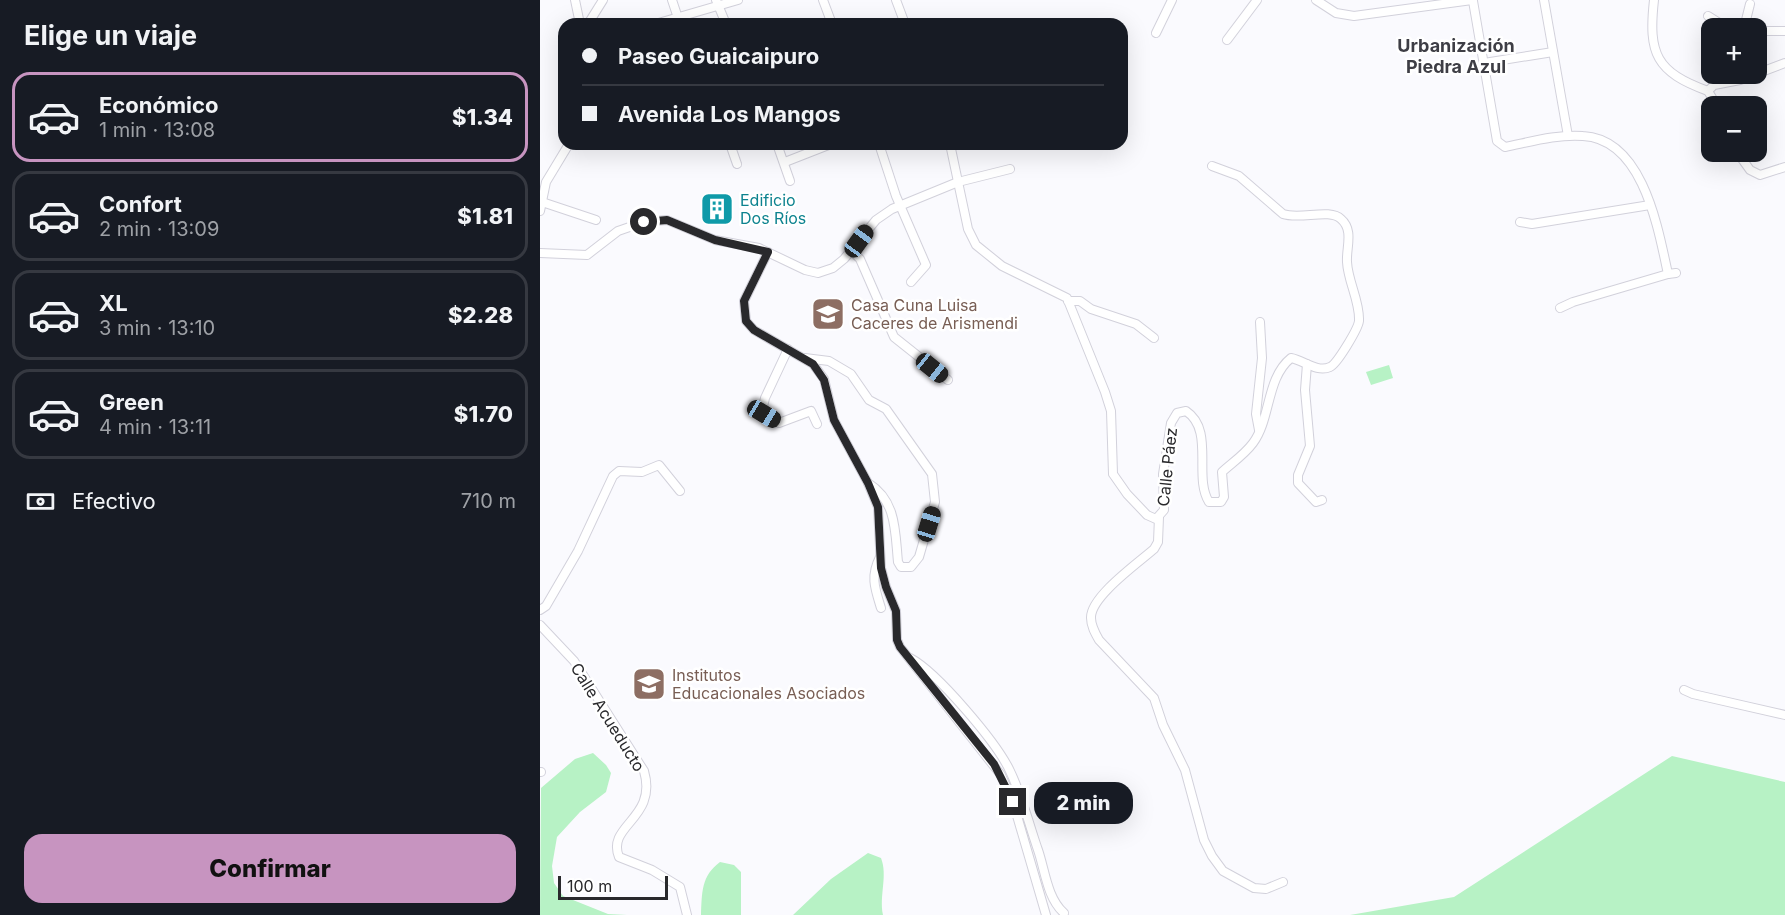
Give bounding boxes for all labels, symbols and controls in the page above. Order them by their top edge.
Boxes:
map controls [1701,18,1767,162]
button: + [1701,18,1767,84]
text: Elige un viaje [24,19,197,52]
district label: Urbanización Piedra Azul [1397,35,1515,77]
text: Paseo Guaicaipuro [618,43,819,69]
icon: car [27,90,81,144]
text: Económico [99,92,218,118]
button: − [1701,96,1767,162]
text: Avenida Los Mangos [618,101,840,127]
text: $1.34 [452,104,513,130]
text: 1 min · 13:08 [99,118,215,142]
icon: car [27,189,81,243]
place label: Edificio Dos Ríos [740,190,806,228]
text: Confort [99,191,182,217]
building icon: Edificio Dos Ríos [699,191,735,227]
text: $1.81 [457,203,513,229]
route start [630,208,657,235]
text: 2 min · 13:09 [99,217,219,241]
car [841,221,877,261]
icon: car [27,288,81,342]
text: XL [99,290,128,316]
place label: Casa Cuna Luisa Caceres de Arismendi [851,295,1018,333]
school or university icon: Casa Cuna Luisa Caceres de Arismendi [810,296,846,332]
text: $2.28 [448,302,513,328]
text: 3 min · 13:10 [99,316,215,340]
car [912,350,952,386]
icon: car [27,387,81,441]
text: Green [99,389,164,415]
car [744,397,784,431]
text: $1.70 [454,401,513,427]
text: 4 min · 13:11 [99,415,211,439]
street label: Calle Páez [1153,426,1181,508]
icon: cash [24,485,57,518]
text: Efectivo [72,488,156,514]
text: 710 m [461,489,516,513]
car [915,504,943,544]
street label: Calle Acueducto [567,659,649,775]
place label: Institutos Educacionales Asociados [672,665,865,703]
school or university icon: Institutos Educacionales Asociados [631,666,667,702]
callout: 2 min [1034,781,1133,823]
route end [999,788,1026,815]
text: 2 min [1056,791,1111,815]
button: Confirmar [24,834,516,903]
scale bar [558,873,668,900]
text: 100 m [567,876,612,896]

